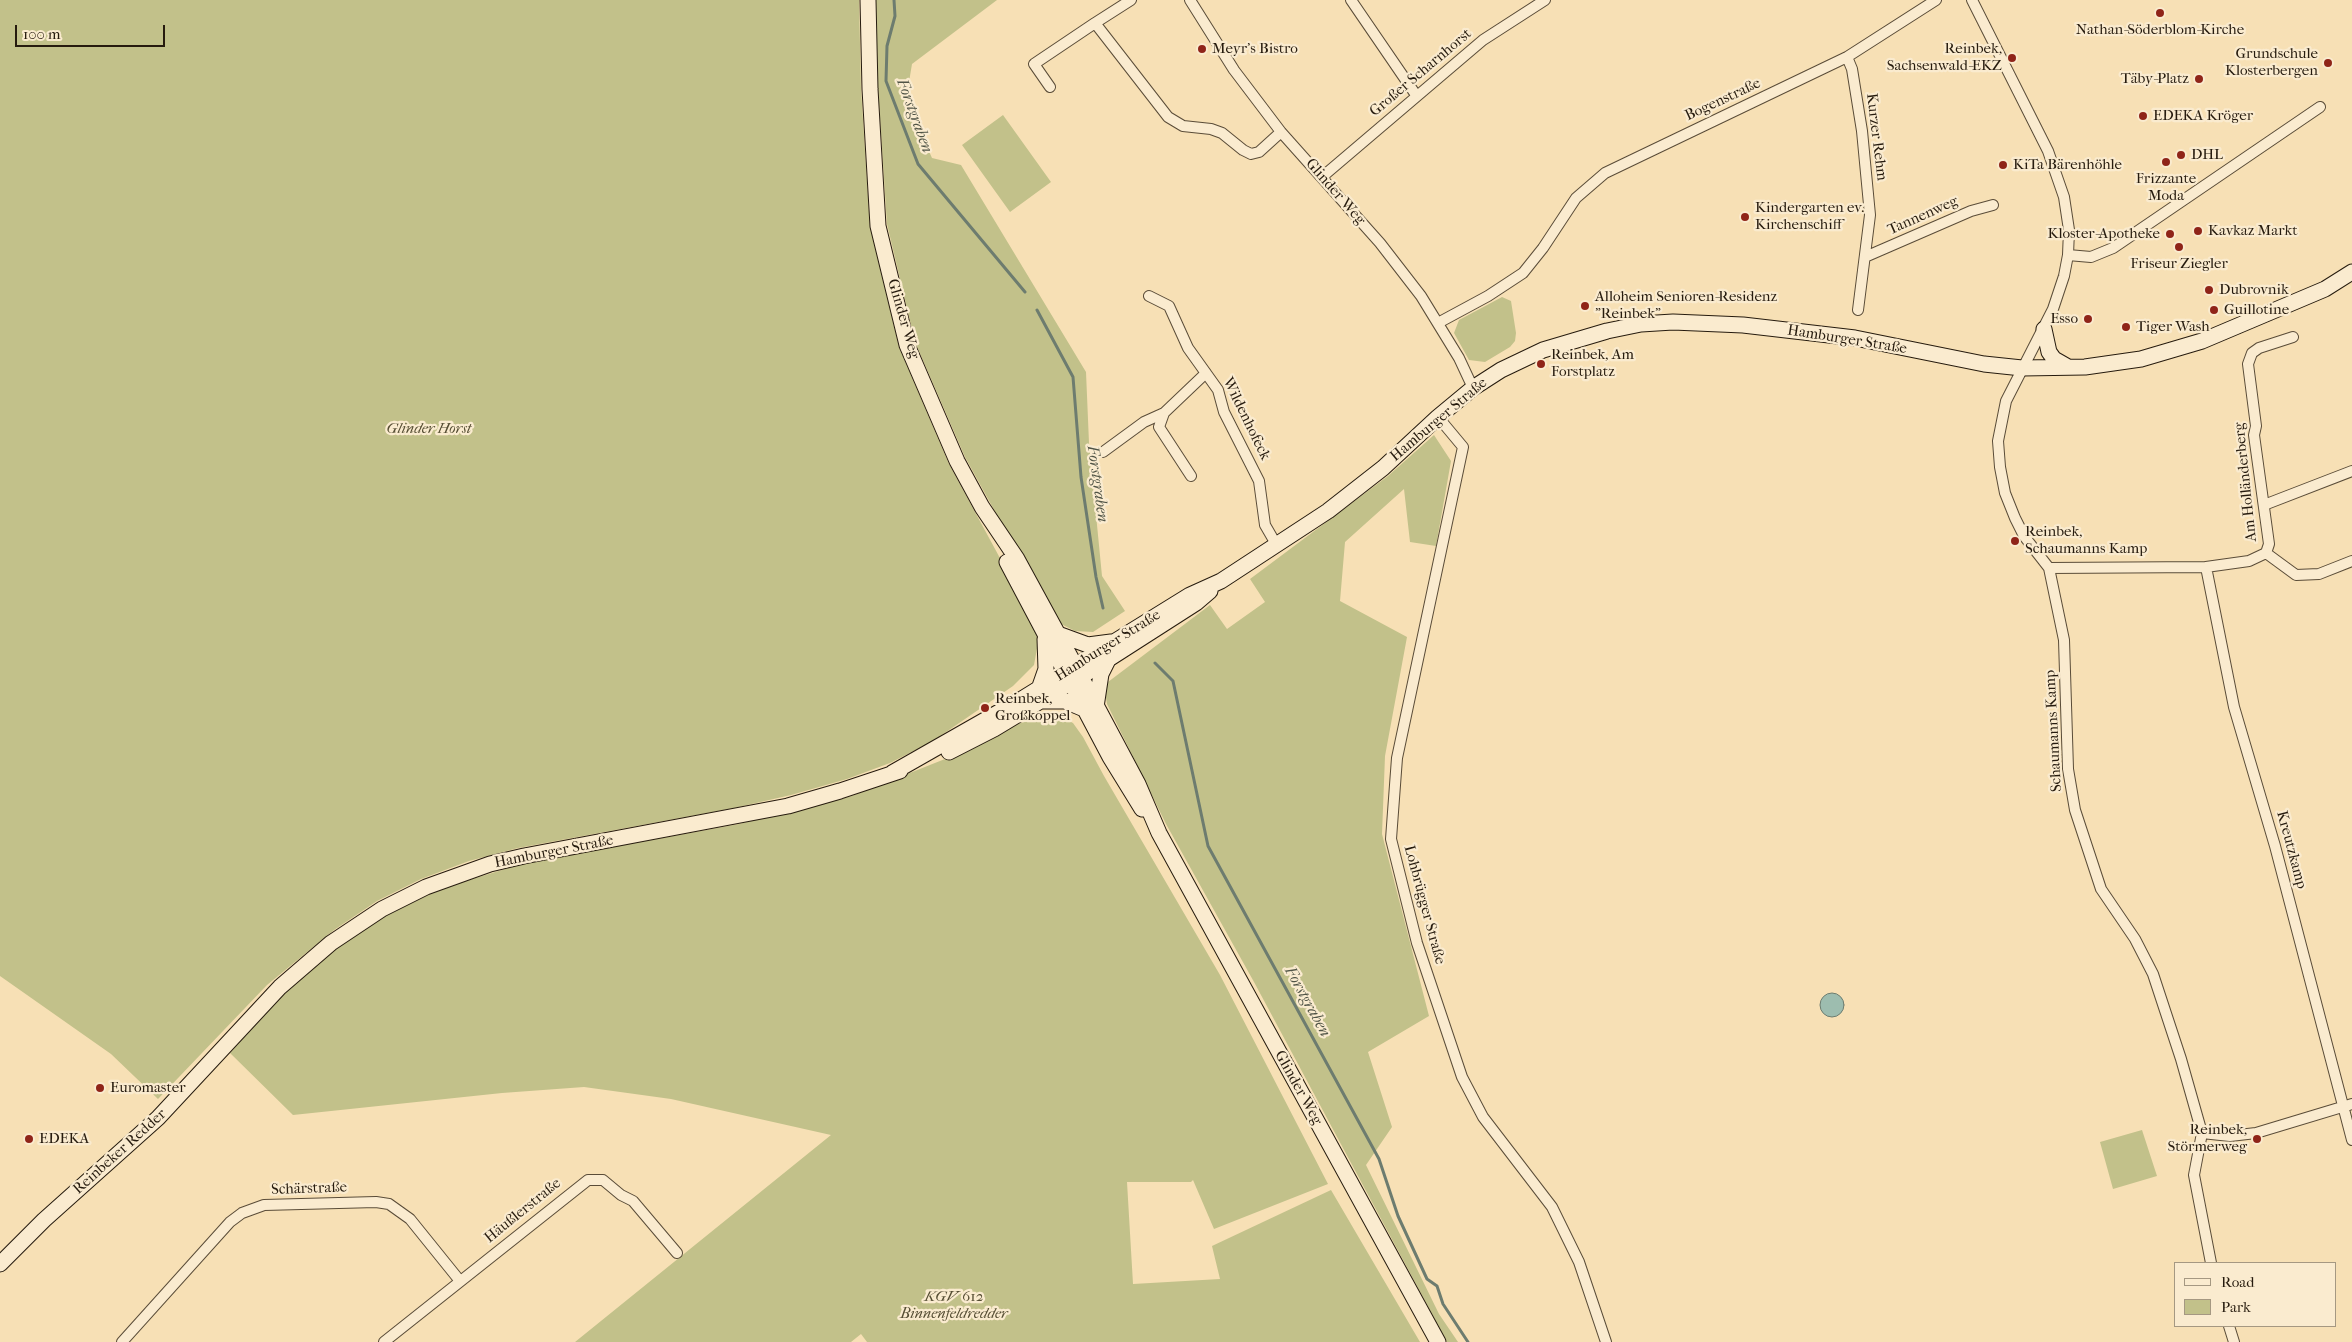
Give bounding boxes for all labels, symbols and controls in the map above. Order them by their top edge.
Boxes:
marker: Nathan-Söderblom-Kirche [2154,7,2166,19]
scale bar [18,15,168,47]
place label: Nathan-Söderblom-Kirche [2076,21,2244,39]
text: 100 m [23,25,61,43]
street label: Großer Scharnhorst [1366,25,1476,121]
place label: Meyr's Bistro [1212,40,1298,58]
place label: Reinbek, Sachsenwald-EKZ [1887,40,2002,75]
marker: Meyr's Bistro [1196,43,1208,55]
place label: Grundschule Klosterbergen [2225,45,2318,80]
marker: Reinbek, Sachsenwald-EKZ [2006,52,2018,64]
marker: Grundschule Klosterbergen [2322,57,2334,69]
place label: Täby-Platz [2121,70,2189,88]
marker: Täby-Platz [2193,73,2205,85]
street label: Bogenstraße [1682,75,1764,125]
water label: Forstgraben [892,76,936,156]
street label: Kurzer Rehm [1862,92,1890,182]
place label: EDEKA Kröger [2153,107,2253,125]
marker: EDEKA Kröger [2137,110,2149,122]
place label: DHL [2191,146,2223,164]
marker: DHL [2175,149,2187,161]
street label: Glinder Weg [1301,155,1369,229]
place label: KiTa Bärenhöhle [2013,156,2122,174]
marker: Frizzante Moda [2160,156,2172,168]
marker: KiTa Bärenhöhle [1997,159,2009,171]
place label: Frizzante Moda [2136,170,2196,205]
street label: Tannenweg [1885,192,1961,240]
place label: Kindergarten ev. Kirchenschiff [1755,199,1864,234]
marker: Kindergarten ev. Kirchenschiff [1739,211,1751,223]
place label: Kavkaz Markt [2208,222,2298,240]
place label: Kloster-Apotheke [2047,225,2160,243]
marker: Kavkaz Markt [2192,225,2204,237]
marker: Kloster-Apotheke [2164,228,2176,240]
marker: Friseur Ziegler [2173,241,2185,253]
place label: Friseur Ziegler [2130,255,2228,273]
street label: Glinder Weg [883,277,923,361]
place label: Dubrovnik [2219,281,2289,299]
marker: Dubrovnik [2203,284,2215,296]
place label: Alloheim Senioren-Residenz "Reinbek" [1595,288,1777,323]
marker: Alloheim Senioren-Residenz "Reinbek" [1579,300,1591,312]
place label: Guillotine [2224,301,2289,319]
marker: Guillotine [2208,304,2220,316]
place label: Esso [2050,310,2078,328]
marker: Esso [2082,313,2094,325]
place label: Tiger Wash [2136,318,2210,336]
marker: Tiger Wash [2120,321,2132,333]
street label: Hamburger Straße [1786,322,1908,358]
place label: Reinbek, Am Forstplatz [1551,346,1634,381]
marker: Reinbek, Am Forstplatz [1535,358,1547,370]
street label: Hamburger Straße [1387,374,1491,466]
street label: Wildenhofeck [1218,375,1274,463]
park label: Glinder Horst [387,420,471,438]
street label: Am Holländerberg [2231,421,2261,543]
water label: Forstgraben [1082,444,1112,524]
place label: Reinbek, Schaumanns Kamp [2025,523,2147,558]
marker: Reinbek, Schaumanns Kamp [2009,535,2021,547]
street label: Hamburger Straße [1052,606,1164,686]
street label: Schaumanns Kamp [2042,669,2066,793]
place label: Reinbek, Großkoppel [995,690,1070,725]
marker: Reinbek, Großkoppel [979,702,991,714]
street label: Kreutzkamp [2272,809,2310,891]
street label: Hamburger Straße [493,832,615,872]
street label: Lohbrügger Straße [1399,843,1449,967]
water label: Forstgraben [1280,964,1334,1040]
street label: Glinder Weg [1270,1048,1326,1128]
place label: Euromaster [110,1079,186,1097]
marker: Euromaster [94,1082,106,1094]
street label: Reinbeker Redder [70,1105,170,1199]
place label: Reinbek, Störmerweg [2167,1121,2247,1156]
place label: EDEKA [39,1130,89,1148]
marker: EDEKA [23,1133,35,1145]
marker: Reinbek, Störmerweg [2251,1133,2263,1145]
street label: Häußlerstraße [481,1175,565,1247]
street label: Schärstraße [271,1179,347,1199]
legend [2174,1262,2337,1327]
text: Road [2221,1273,2254,1291]
park label: KGV 612 Binnenfeldredder [900,1288,1008,1323]
text: Park [2221,1298,2251,1316]

